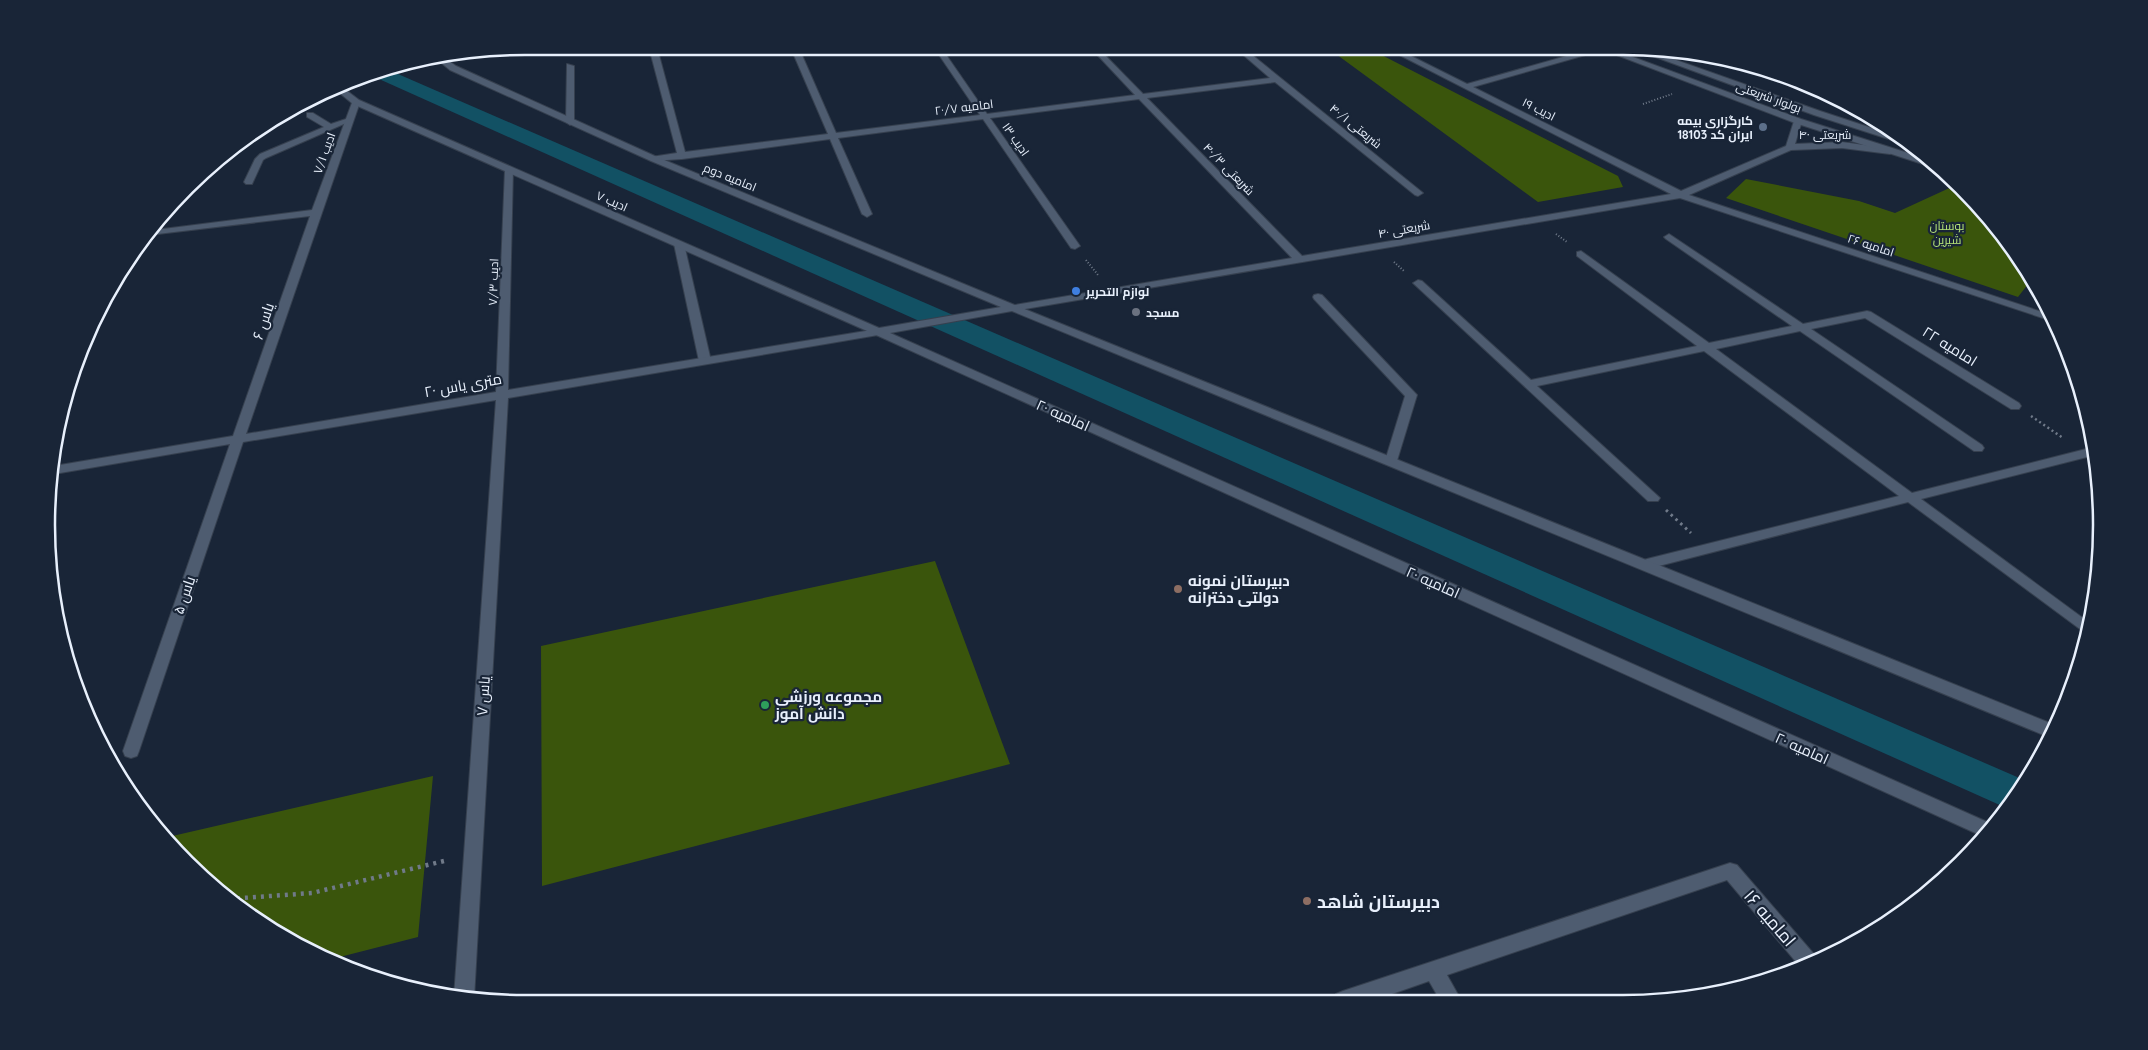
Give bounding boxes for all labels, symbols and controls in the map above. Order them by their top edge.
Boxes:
street label: بولوار شریعتی [1734,78,1804,116]
street label: ادیب ۱۹ [1520,94,1558,124]
street label: امامیه ۲۰/۷ [934,96,994,118]
street label: شریعتی ۴۰/۱ [1327,100,1385,152]
place label: کارگزاری بیمه ایران کد 18103 [1677,113,1753,143]
street label: ادیب ۱۳ [999,119,1033,159]
marker: کارگزاری بیمه ایران کد 18103 [1757,121,1769,133]
street label: شریعتی ۴۰ [1799,127,1851,142]
street label: ادیب ۷/۱ [310,130,338,176]
street label: شریعتی ۴۰/۳ [1200,140,1258,198]
street label: امامیه دوم [701,160,759,195]
street label: ادیب ۷ [594,187,630,215]
street label: شریعتی ۴۰ [1377,217,1431,241]
park label: بوستان شیرین [1929,218,1965,247]
street label: امامیه ۲۶ [1846,230,1896,260]
street label: ادیب ۷/۳ [485,258,501,306]
place label: لوازم التحریر [1085,284,1149,300]
marker: لوازم التحریر [1070,285,1082,297]
street label: یاس ۶ [248,300,279,342]
place label: مسجد [1146,305,1179,320]
marker: مسجد [1130,306,1142,318]
street label: امامیه ۲۲ [1919,322,1981,370]
street label: ۲۰ متری یاس [423,369,503,402]
street label: امامیه ۲۰ [1033,395,1093,435]
street label: امامیه ۲۰ [1403,562,1463,602]
place label: دبیرستان نمونه دولتی دخترانه [1188,571,1290,607]
street label: یاس ۵ [169,574,200,617]
marker: دبیرستان نمونه دولتی دخترانه [1172,583,1184,595]
street label: یاس ۷ [472,675,495,717]
place label: مجموعه ورزشی دانش آموز [774,687,882,723]
marker: مجموعه ورزشی دانش آموز [759,699,771,711]
street label: امامیه ۲۰ [1772,728,1832,768]
street label: امامیه ۱۶ [1739,885,1801,951]
place label: دبیرستان شاهد [1317,890,1440,913]
marker: دبیرستان شاهد [1301,895,1313,907]

